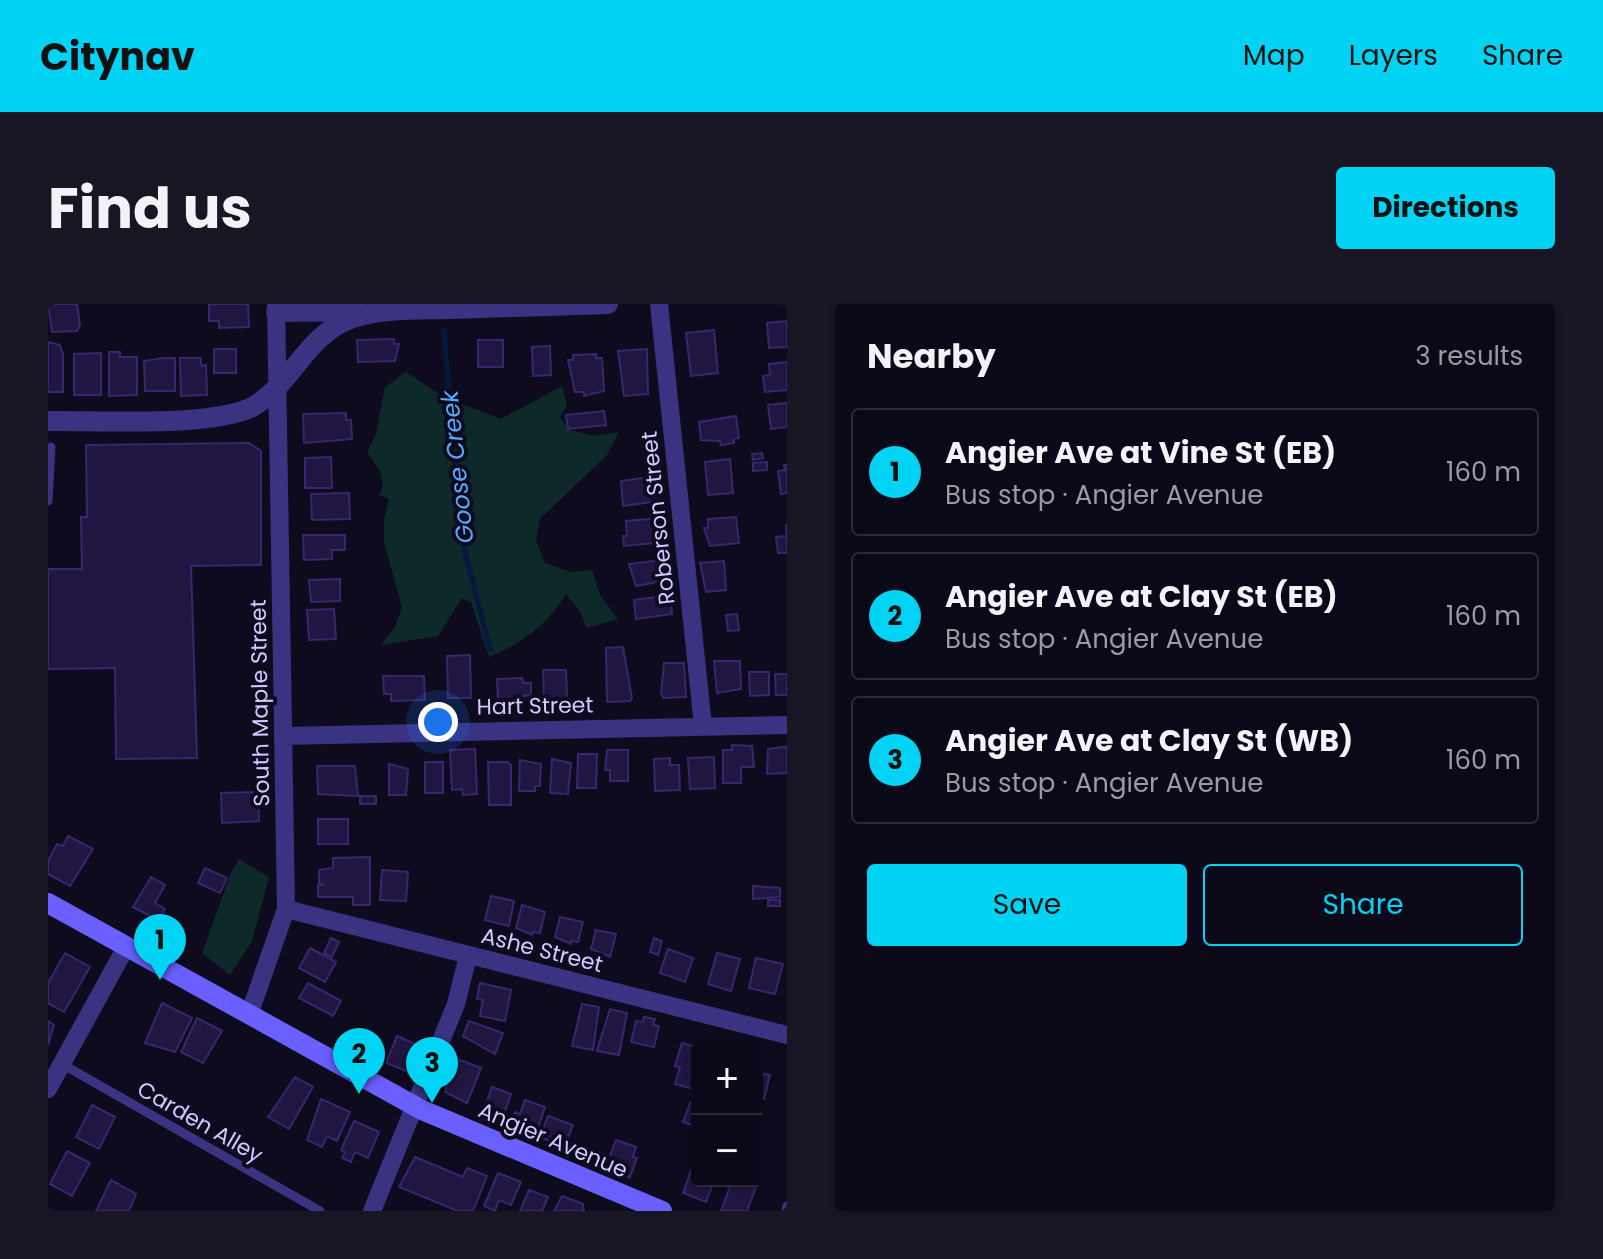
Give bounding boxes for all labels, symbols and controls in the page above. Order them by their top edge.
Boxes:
text: Citynav [40,30,195,83]
text: Map [1243,36,1305,75]
text: Layers [1349,36,1438,75]
text: Share [1482,36,1563,75]
button: Directions [1336,167,1555,249]
text: Find us [48,169,252,248]
text: Nearby [867,332,996,380]
text: 3 results [1415,338,1523,374]
water label: Goose Creek [432,387,481,545]
street label: Roberson Street [633,430,683,606]
text: Angier Ave at Vine St (EB) [945,431,1336,474]
text: 1 [890,454,900,490]
text: 160 m [1446,454,1521,490]
text: Bus stop · Angier Avenue [945,477,1263,513]
text: Angier Ave at Clay St (EB) [945,575,1338,618]
text: 2 [888,598,902,634]
text: 160 m [1446,598,1521,634]
street label: South Maple Street [243,599,277,807]
text: Bus stop · Angier Avenue [945,621,1263,657]
street label: Hart Street [476,689,594,723]
your location [418,702,458,742]
text: Angier Ave at Clay St (WB) [945,719,1353,762]
text: 3 [887,742,903,778]
text: 160 m [1446,742,1521,778]
text: Bus stop · Angier Avenue [945,765,1263,801]
button: Save [867,864,1187,946]
button: Share [1203,864,1523,946]
pin: 1 [134,914,186,980]
street label: Ashe Street [478,920,606,980]
pin: 2 [333,1028,385,1094]
pin: 3 [406,1037,458,1103]
map controls [691,1043,763,1187]
button: + [691,1043,763,1115]
street label: Carden Alley [132,1074,269,1171]
street label: Angier Avenue [474,1095,632,1185]
button: − [691,1115,763,1187]

